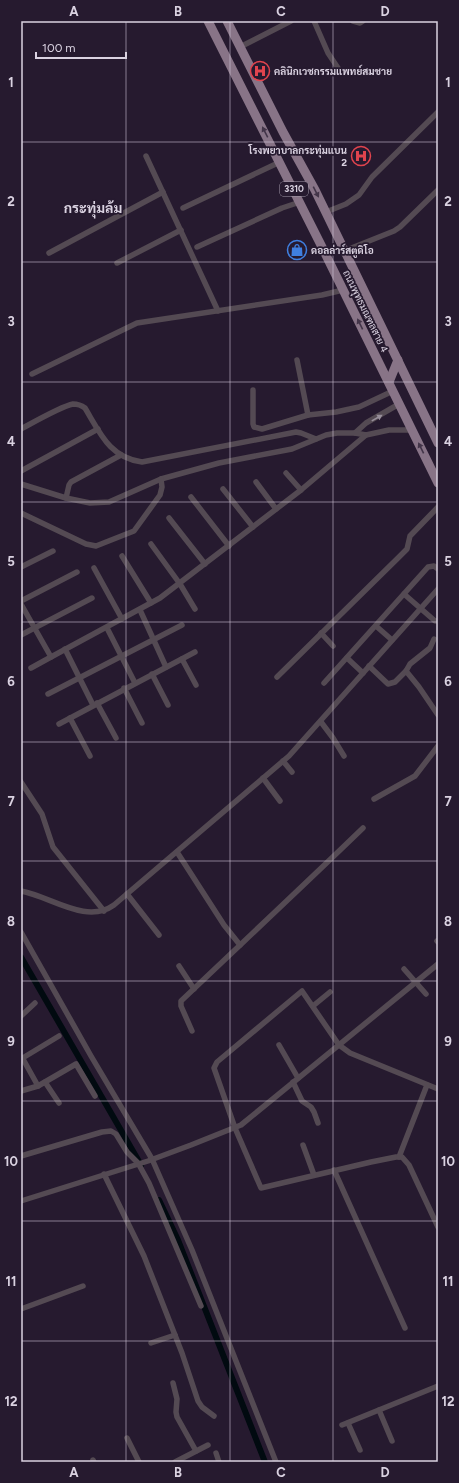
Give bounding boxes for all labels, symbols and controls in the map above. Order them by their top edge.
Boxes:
text: A [69,4,79,19]
text: B [174,4,182,19]
text: C [276,4,286,19]
text: D [380,4,390,19]
scale bar [36,34,126,60]
text: 100 m [42,41,76,55]
hospital icon: คลินิกเวชกรรมแพทย์สมชาย [249,60,271,82]
place label: คลินิกเวชกรรมแพทย์สมชาย [274,64,392,78]
text: 1 [8,75,14,90]
text: 1 [445,75,451,90]
one-way arrow [262,127,268,138]
place label: โรงพยาบาลกระทุ่มแบน 2 [247,144,347,169]
hospital icon: โรงพยาบาลกระทุ่มแบน 2 [350,145,372,167]
road number: 3310 [280,182,308,196]
one-way arrow [313,186,319,198]
text: 2 [7,194,15,209]
text: 2 [444,194,452,209]
district label: กระทุ่มล้ม [64,200,122,219]
shop icon: ดอลล่าร์สตูดิโอ [286,239,308,261]
place label: ดอลล่าร์สตูดิโอ [311,243,374,258]
street label: ถนนพุทธมณฑลสาย 4 [339,268,391,355]
text: 3 [7,314,15,329]
text: 3 [444,314,452,329]
one-way arrow [357,318,363,330]
one-way arrow [371,414,383,421]
text: 4 [7,434,15,449]
text: 4 [444,434,452,449]
one-way arrow [418,442,424,454]
text: 5 [7,554,15,569]
text: 5 [444,554,452,569]
text: 6 [7,674,15,689]
text: 6 [444,674,452,689]
text: 7 [7,794,15,809]
text: 7 [444,794,452,809]
text: 8 [7,914,15,929]
text: 8 [444,914,452,929]
text: 9 [7,1034,15,1049]
text: 9 [444,1034,452,1049]
text: 10 [4,1154,18,1169]
text: 10 [441,1154,455,1169]
text: 11 [6,1274,16,1289]
text: 11 [443,1274,453,1289]
text: 12 [4,1394,18,1409]
text: 12 [441,1394,455,1409]
text: A [69,1465,79,1480]
text: B [174,1465,182,1480]
text: C [276,1465,286,1480]
text: D [380,1465,390,1480]

